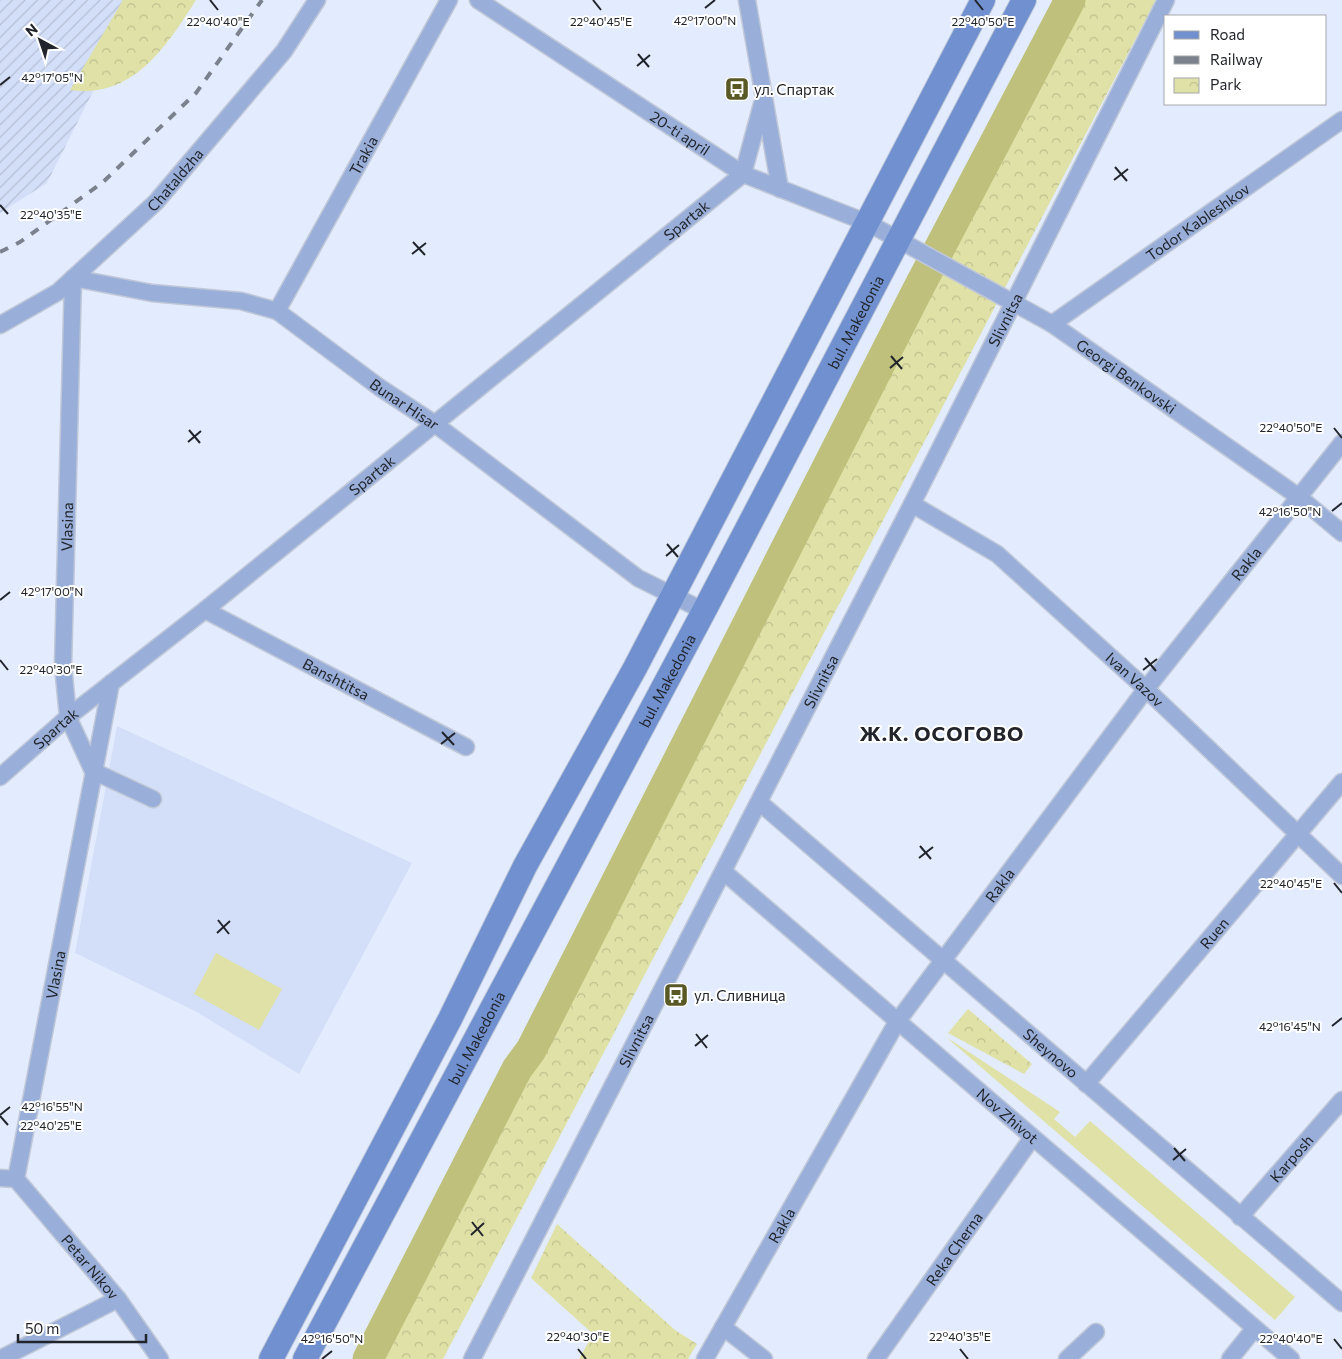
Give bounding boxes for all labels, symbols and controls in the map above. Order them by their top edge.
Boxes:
text: 42°17'00"N [674,13,736,27]
text: 22°40'40"E [186,14,250,28]
text: 22°40'45"E [570,14,632,28]
text: 22°40'50"E [952,14,1014,28]
north arrow [15,15,65,65]
legend [1164,15,1327,105]
text: N [22,20,41,40]
text: Road [1210,25,1245,43]
text: Railway [1210,50,1263,68]
text: 42°17'05"N [21,70,83,84]
text: Park [1210,75,1241,93]
bus stop icon: ул. Спартак [724,76,750,102]
place label: ул. Спартак [754,80,834,98]
street label: 20-ti april [647,107,714,159]
street label: Trakia [345,133,381,178]
street label: Chataldzha [143,144,207,215]
street label: Todor Kableshkov [1142,179,1253,264]
street label: Spartak [660,196,713,244]
text: 22°40'35"E [20,207,82,221]
street label: bul. Makedonia [823,272,887,372]
street label: Slivnitsa [984,290,1026,349]
street label: Georgi Benkovski [1073,335,1180,417]
street label: Bunar Hisar [367,375,443,433]
text: 22°40'50"E [1260,420,1322,434]
street label: Spartak [345,451,398,499]
street label: Vlasina [57,502,76,552]
text: 42°16'50"N [1259,504,1321,518]
street label: Rakla [1227,543,1265,584]
text: 42°17'00"N [21,584,83,598]
street label: bul. Makedonia [635,631,699,730]
street label: Ivan Vazov [1102,648,1168,711]
street label: Slivnitsa [800,652,842,711]
street label: Banshtitsa [300,654,372,704]
text: 22°40'30"E [20,662,82,676]
street label: Spartak [29,704,82,753]
district label: Ж.К. ОСОГОВО [860,721,1024,745]
street label: Rakla [981,864,1018,905]
text: 22°40'45"E [1260,876,1322,890]
street label: Ruen [1196,914,1232,952]
street label: Vlasina [42,949,69,1001]
bus stop icon: ул. Сливница [663,982,689,1008]
place label: ул. Сливница [694,986,785,1004]
street label: bul. Makedonia [444,988,509,1088]
street label: Slivnitsa [615,1011,657,1070]
text: 42°16'45"N [1259,1019,1321,1033]
street label: Sheynovo [1020,1024,1082,1081]
street label: Nov Zhivot [973,1084,1042,1147]
text: 42°16'55"N [21,1099,83,1113]
text: 22°40'25"E [20,1118,82,1132]
street label: Karposh [1266,1131,1317,1186]
street label: Rakla [764,1204,798,1246]
street label: Reka Cherna [922,1209,986,1289]
street label: Petar Nikov [58,1231,123,1303]
scale bar [18,1312,145,1344]
text: 50 m [25,1319,59,1337]
text: 22°40'30"E [547,1329,609,1343]
text: 22°40'35"E [929,1329,991,1343]
text: 42°16'50"N [301,1331,363,1345]
text: 22°40'40"E [1259,1331,1323,1345]

